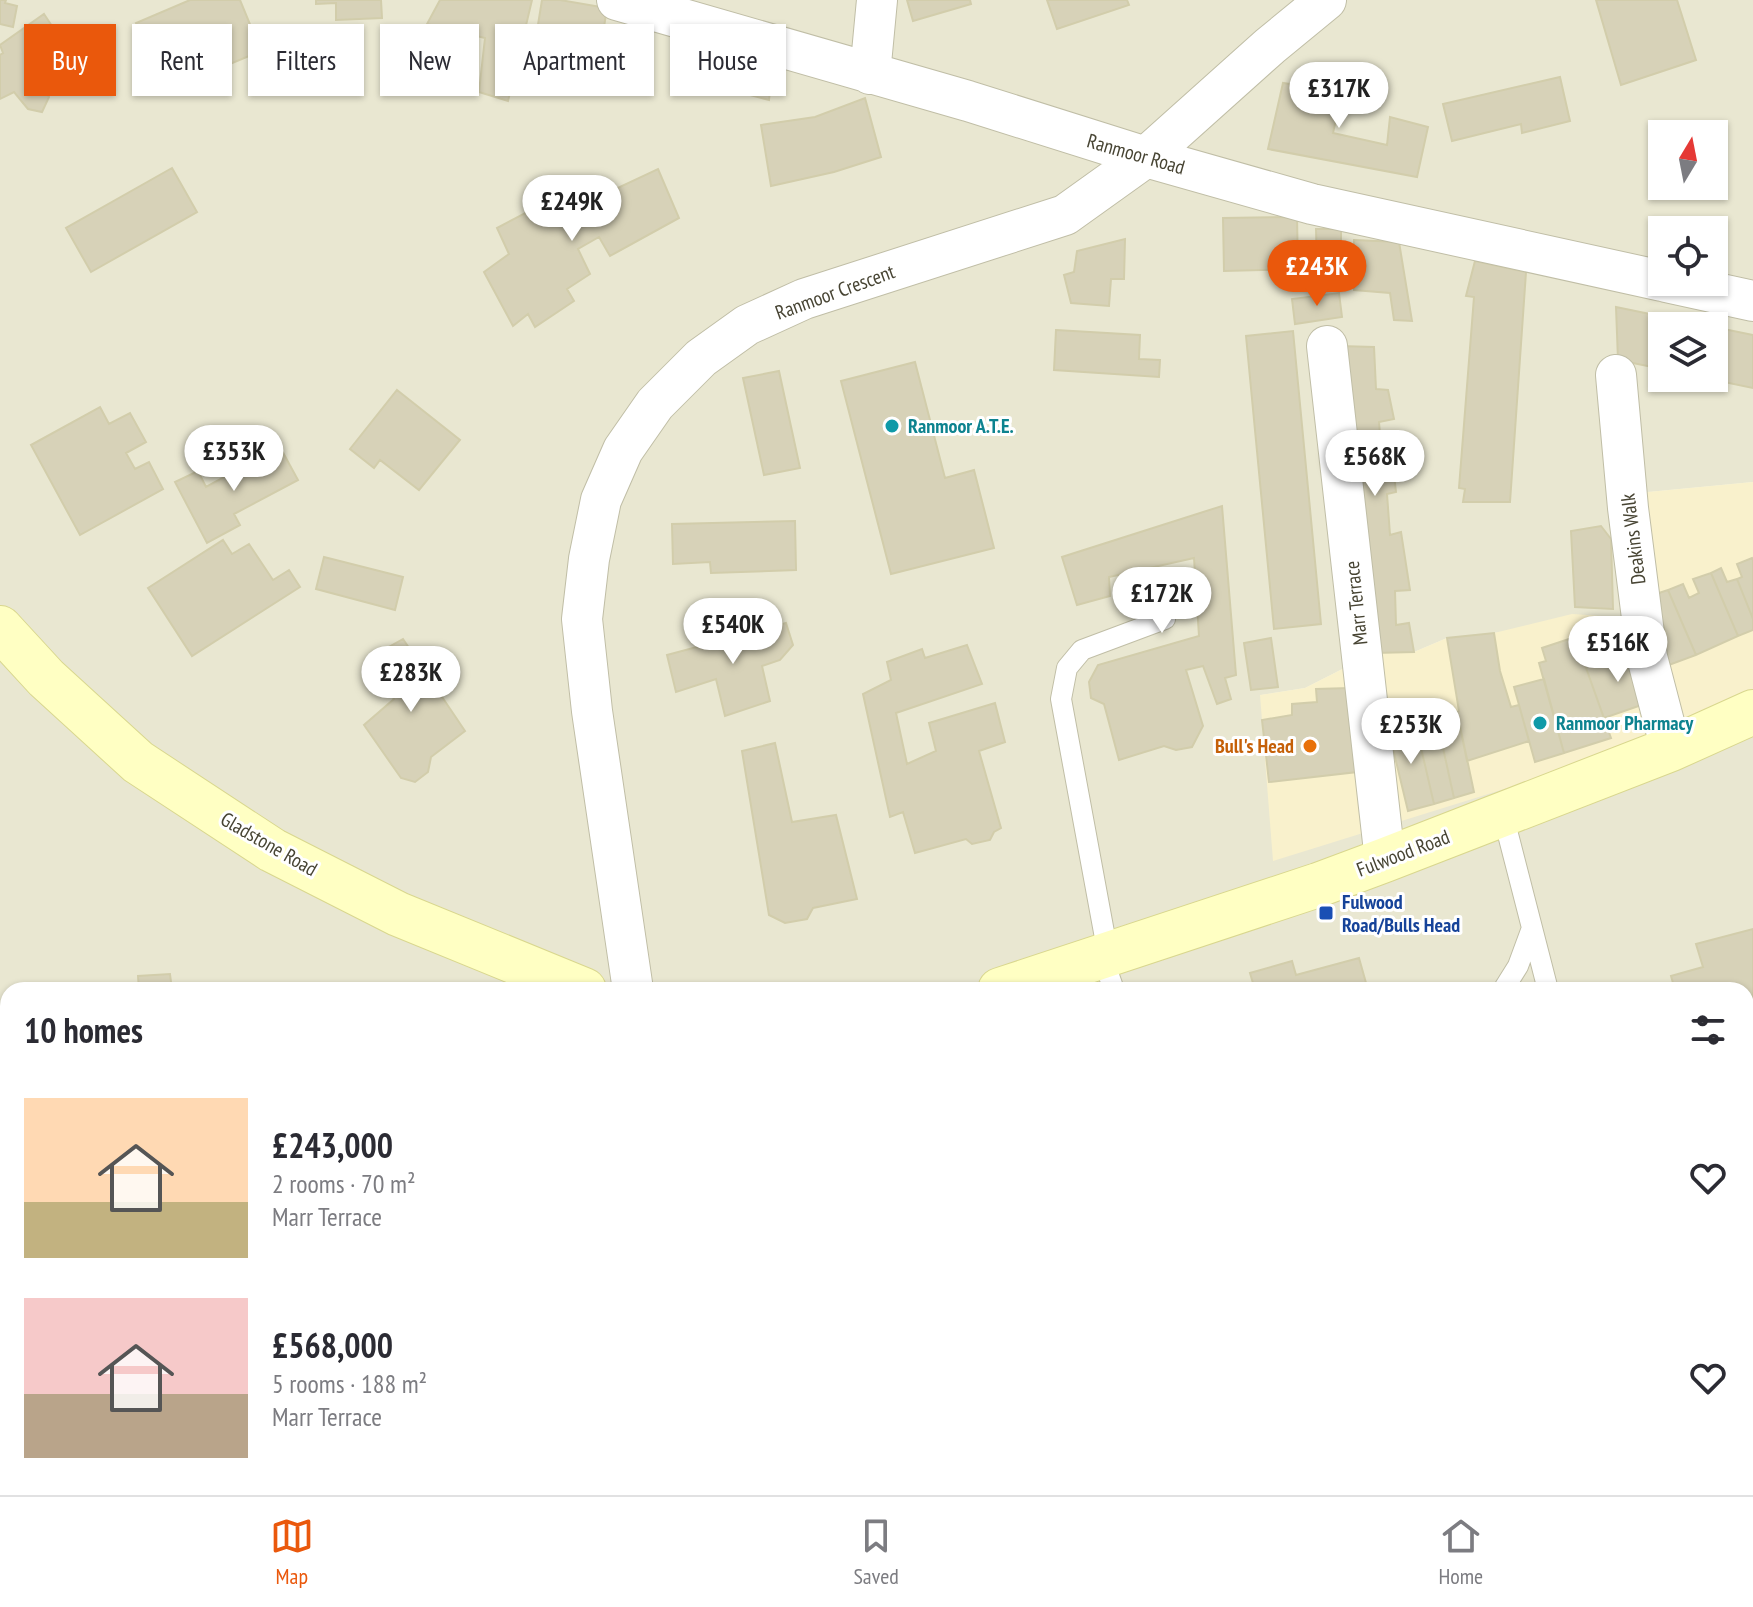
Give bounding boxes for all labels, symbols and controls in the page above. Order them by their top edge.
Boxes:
chip: Buy [24,24,116,96]
chip: Rent [132,24,232,96]
chip: Filters [248,24,364,96]
chip: New [380,24,479,96]
chip: Apartment [495,24,654,96]
chip: House [670,24,786,96]
pin: £317K [1283,62,1395,130]
text: £317K [1307,71,1371,104]
north arrow [1648,120,1728,200]
map controls [1648,120,1728,392]
street label: Ranmoor Road [1084,128,1188,180]
pin: £249K [516,175,628,243]
text: £249K [540,184,604,217]
button: locate [1648,216,1728,296]
pin: £243K [1261,240,1373,308]
text: £243K [1285,249,1349,282]
street label: Ranmoor Crescent [772,258,899,326]
button: layers [1648,312,1728,392]
place label: Ranmoor A.T.E. [908,413,1014,439]
marker: Ranmoor A.T.E. [883,417,901,435]
pin: £353K [178,425,290,493]
pin: £568K [1319,430,1431,498]
text: £353K [202,434,266,467]
text: £568K [1343,439,1407,472]
street label: Deakins Walk [1614,492,1651,586]
street label: Marr Terrace [1339,560,1373,646]
pin: £172K [1106,567,1218,635]
text: £172K [1130,576,1194,609]
pin: £540K [677,598,789,666]
text: £540K [701,607,765,640]
pin: £516K [1562,616,1674,684]
text: £516K [1586,625,1650,658]
pin: £283K [355,646,467,714]
text: £283K [379,655,443,688]
pin: £253K [1355,698,1467,766]
text: £253K [1379,707,1443,740]
place label: Ranmoor Pharmacy [1556,710,1694,736]
marker: Ranmoor Pharmacy [1531,714,1549,732]
place label: Bull's Head [1215,733,1294,759]
marker: Bull's Head [1301,737,1319,755]
street label: Gladstone Road [216,806,322,882]
street label: Fulwood Road [1353,823,1453,883]
place label: Fulwood Road/Bulls Head [1342,889,1460,938]
marker: Fulwood Road/Bulls Head [1317,904,1335,922]
text: 10 homes [24,1008,143,1052]
icon: filters [1686,1008,1730,1052]
text: £243,000 [272,1123,393,1167]
icon: home [88,1130,184,1226]
icon: heart [1686,1156,1730,1200]
text: 2 rooms · 70 m² [272,1167,416,1200]
text: Marr Terrace [272,1200,382,1233]
text: £568,000 [272,1323,393,1367]
icon: home [88,1330,184,1426]
icon: heart [1686,1356,1730,1400]
text: 5 rooms · 188 m² [272,1367,427,1400]
text: Marr Terrace [272,1400,382,1433]
tab: Map [270,1514,314,1590]
tab: Saved [853,1514,899,1590]
tab: Home [1438,1514,1483,1590]

